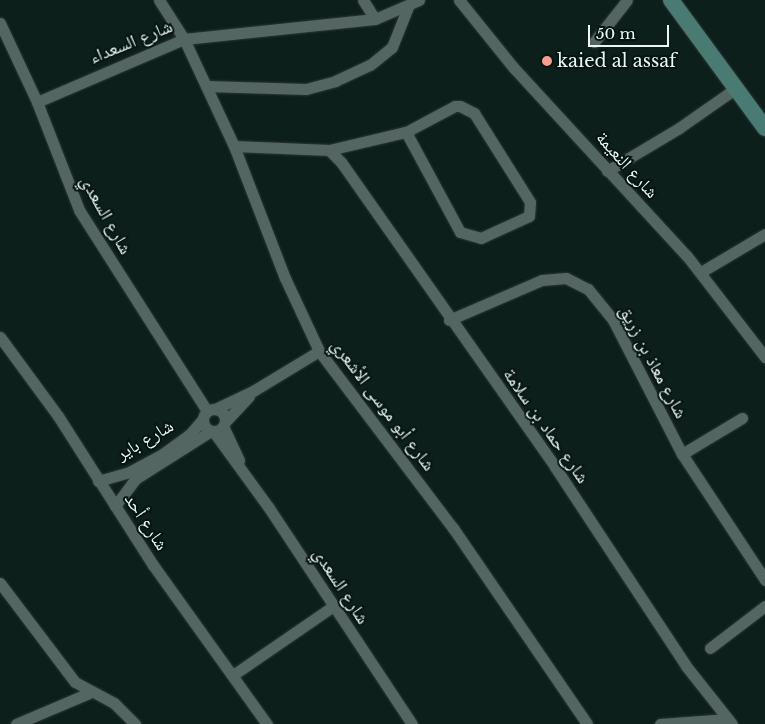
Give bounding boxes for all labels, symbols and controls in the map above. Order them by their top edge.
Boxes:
scale bar [590,15,671,47]
street label: شارع السعداء [86,16,176,68]
text: 50 m [596,24,636,43]
place label: kaied al assaf [557,50,677,72]
marker: kaied al assaf [541,55,553,67]
street label: شارع النعيمة [591,127,663,203]
street label: شارع السعدي [76,172,136,258]
street label: شارع معاذ بن زريق [614,302,692,422]
street label: شارع أبو موسى الأشعري [326,335,440,475]
street label: شارع حماد بن سلامة [498,364,594,488]
street label: شارع باير [113,415,177,465]
street label: شارع أحد [120,489,172,555]
street label: شارع السعدي [308,544,374,628]

